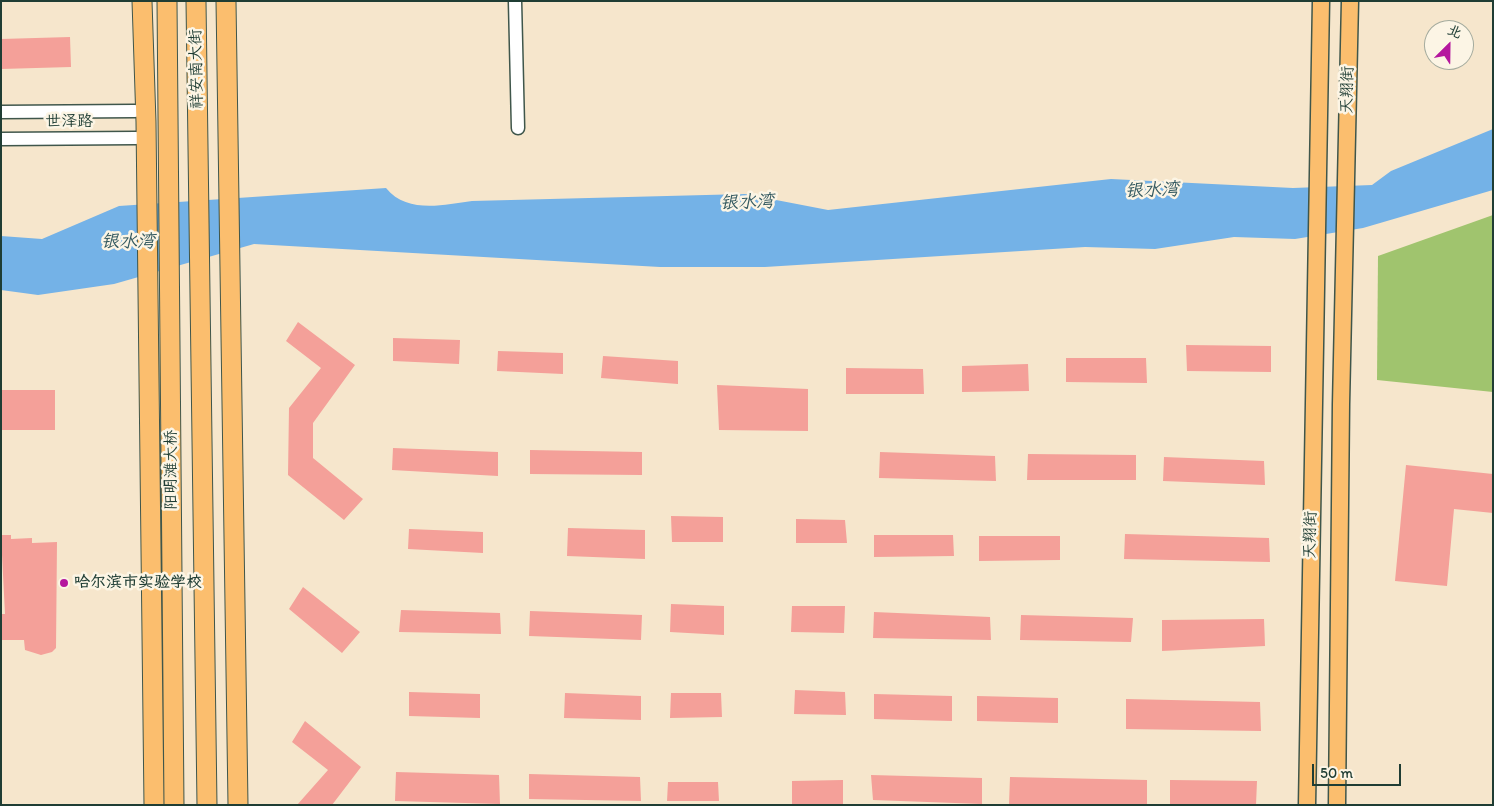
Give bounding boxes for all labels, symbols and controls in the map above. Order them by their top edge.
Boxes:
north arrow [1424,20,1474,70]
text: 北 [1445,21,1464,42]
street label: 祥安南大街 [187,29,207,109]
street label: 天翔街 [1338,66,1358,114]
street label: 世泽路 [45,112,93,132]
water label: 银水湾 [1125,179,1179,203]
water label: 银水湾 [720,191,774,215]
water label: 银水湾 [101,231,155,253]
street label: 阳明滩大桥 [162,430,182,510]
street label: 天翔街 [1301,511,1321,559]
place label: 哈尔滨市实验学校 [74,573,202,593]
marker: 哈尔滨市实验学校 [58,577,70,589]
scale bar [1314,754,1403,786]
text: 50 m [1320,764,1353,782]

